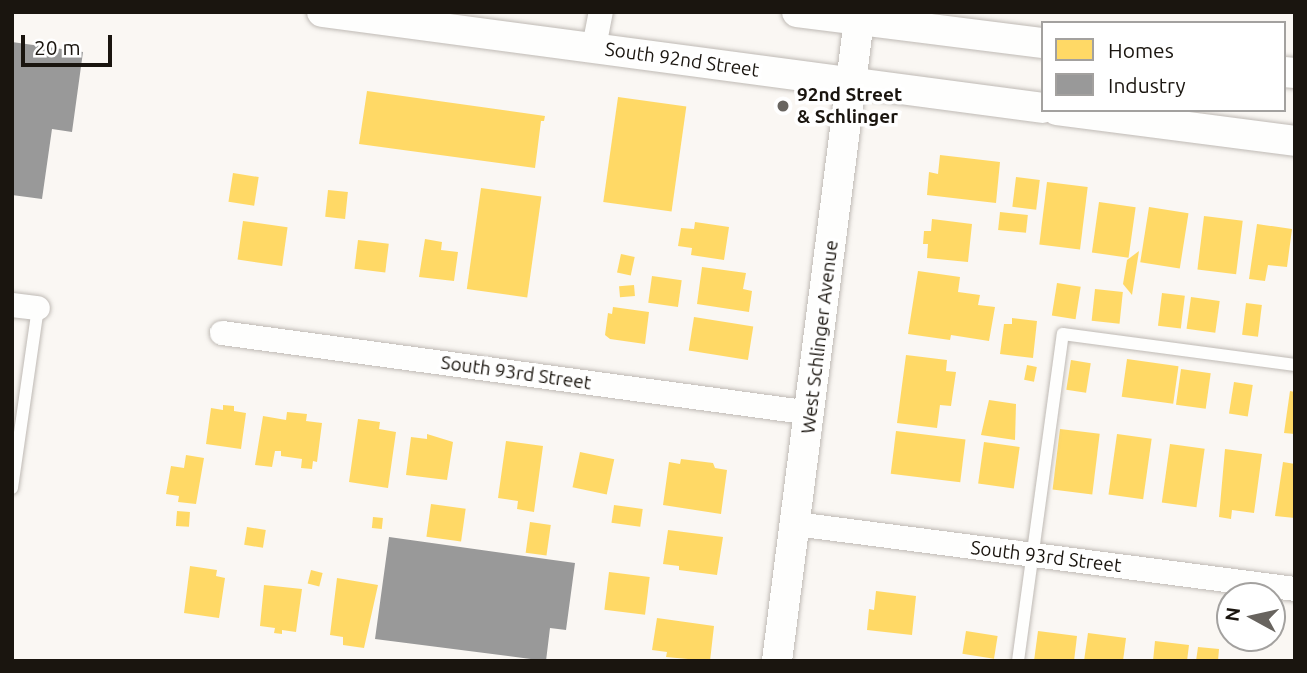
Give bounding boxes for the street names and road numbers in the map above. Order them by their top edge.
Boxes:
street label: South 92nd Street [603,38,761,82]
street label: West Schlinger Avenue [797,239,843,435]
street label: South 93rd Street [439,351,593,395]
street label: South 93rd Street [969,536,1123,578]

